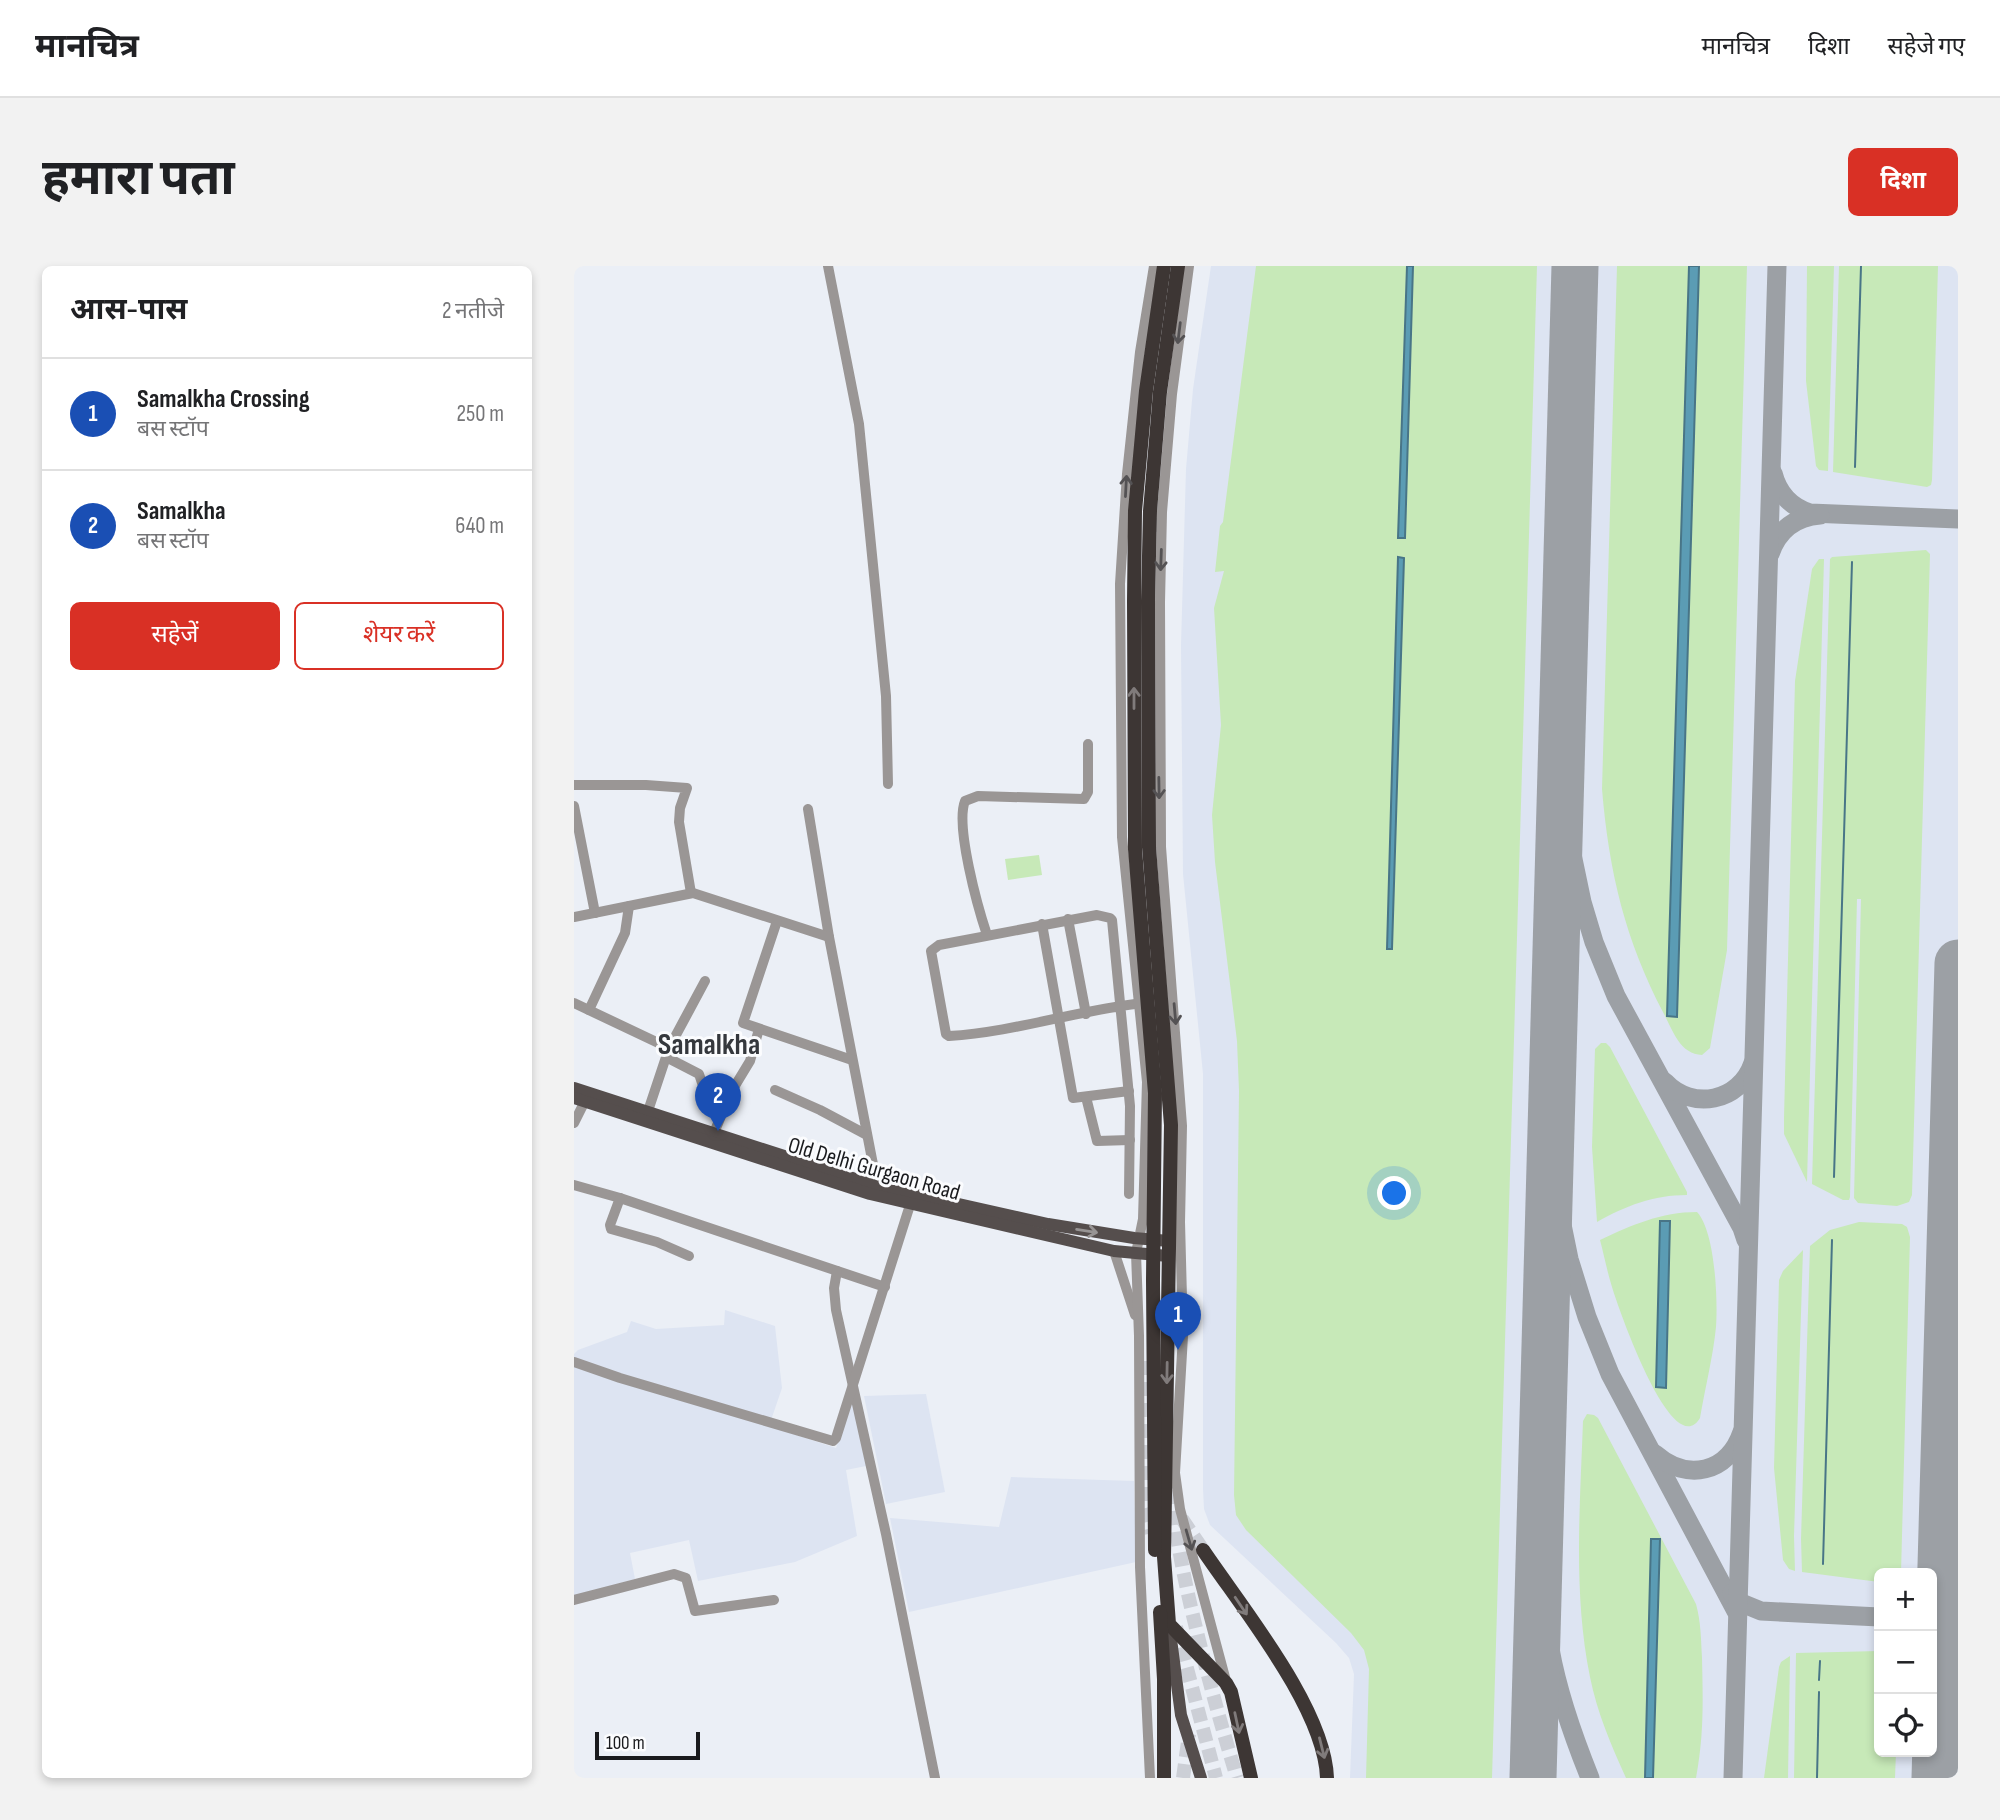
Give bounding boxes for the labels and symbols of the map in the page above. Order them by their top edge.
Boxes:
one-way arrow [1172,322,1185,344]
one-way arrow [1120,475,1133,498]
one-way arrow [1154,548,1168,571]
one-way arrow [1127,687,1140,710]
one-way arrow [1152,776,1166,799]
one-way arrow [1168,1003,1181,1025]
district label: Samalkha [658,1027,760,1063]
pin: 2 [695,1073,741,1131]
street label: Old Delhi Gurgaon Road [785,1131,963,1207]
your location [1377,1176,1411,1210]
one-way arrow [1076,1225,1098,1238]
pin: 1 [1155,1292,1201,1350]
one-way arrow [1160,1362,1173,1385]
one-way arrow [1183,1528,1196,1550]
one-way arrow [1234,1596,1249,1615]
one-way arrow [1231,1711,1245,1734]
scale bar [595,1729,700,1761]
one-way arrow [1316,1736,1329,1759]

